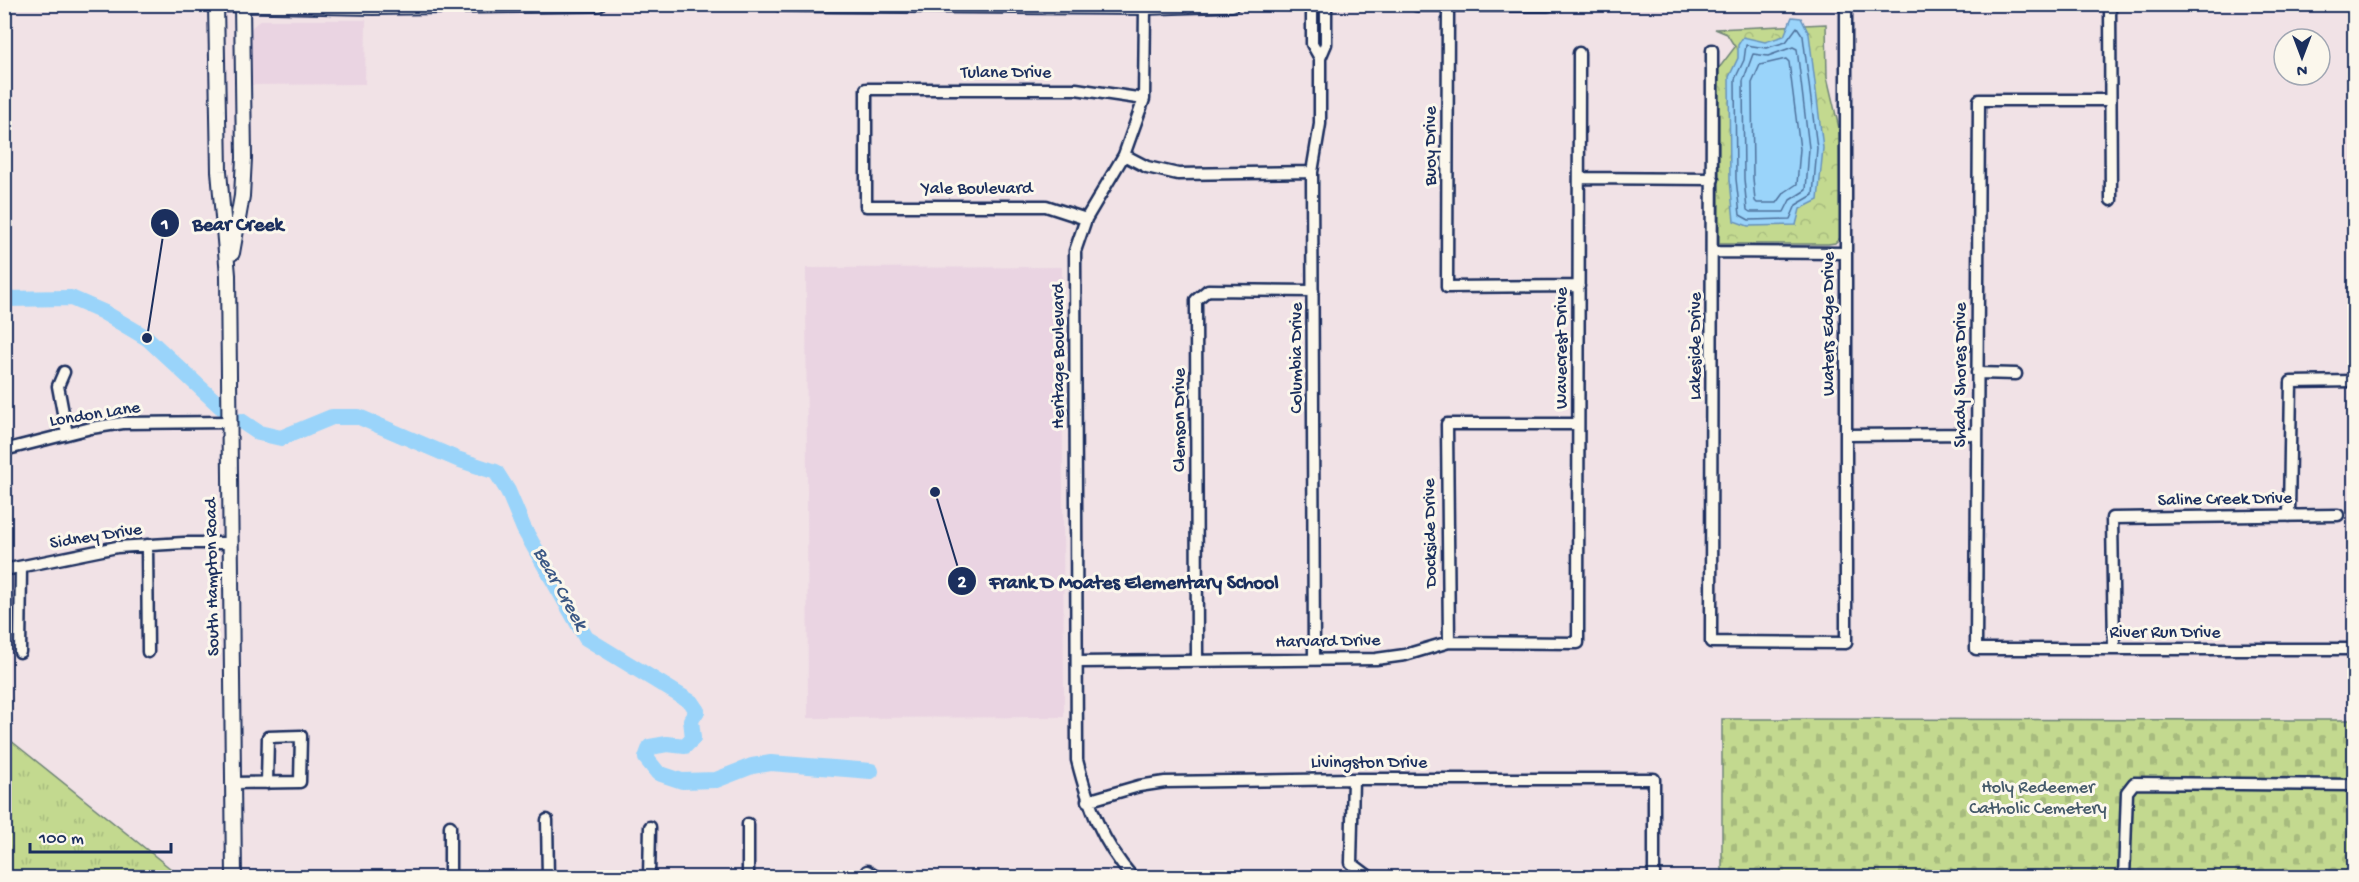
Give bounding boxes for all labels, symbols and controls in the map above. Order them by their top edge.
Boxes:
north arrow [2272,27,2332,87]
text: N [2296,59,2307,78]
street label: Tulane Drive [960,63,1052,84]
street label: Buoy Drive [1421,106,1442,187]
street label: Yale Boulevard [920,179,1034,200]
callout: Bear Creek [150,204,295,242]
text: 1 [160,215,169,236]
text: Bear Creek [192,215,286,238]
street label: Waters Edge Drive [1819,251,1840,396]
street label: Heritage Boulevard [1049,282,1070,429]
street label: Wavecrest Drive [1552,286,1573,409]
street label: Lakeside Drive [1686,291,1707,400]
street label: Columbia Drive [1287,302,1308,414]
street label: Shady Shores Drive [1951,302,1972,447]
street label: Clemson Drive [1170,367,1191,472]
street label: London Lane [48,397,143,433]
street label: Dockside Drive [1420,478,1442,589]
street label: Saline Creek Drive [2158,488,2293,512]
street label: South Hampton Road [201,496,225,656]
street label: Sidney Drive [48,519,144,555]
water label: Bear Creek [527,544,592,636]
callout: Frank D Moates Elementary School [947,562,1290,600]
text: 2 [958,573,967,594]
text: Frank D Moates Elementary School [988,573,1279,596]
street label: River Run Drive [2109,623,2221,644]
street label: Harvard Drive [1275,631,1381,653]
street label: Livingston Drive [1311,753,1428,774]
park label: Holy Redeemer Catholic Cemetery [1969,778,2107,820]
scale bar [30,816,171,854]
text: 100 m [38,829,84,850]

